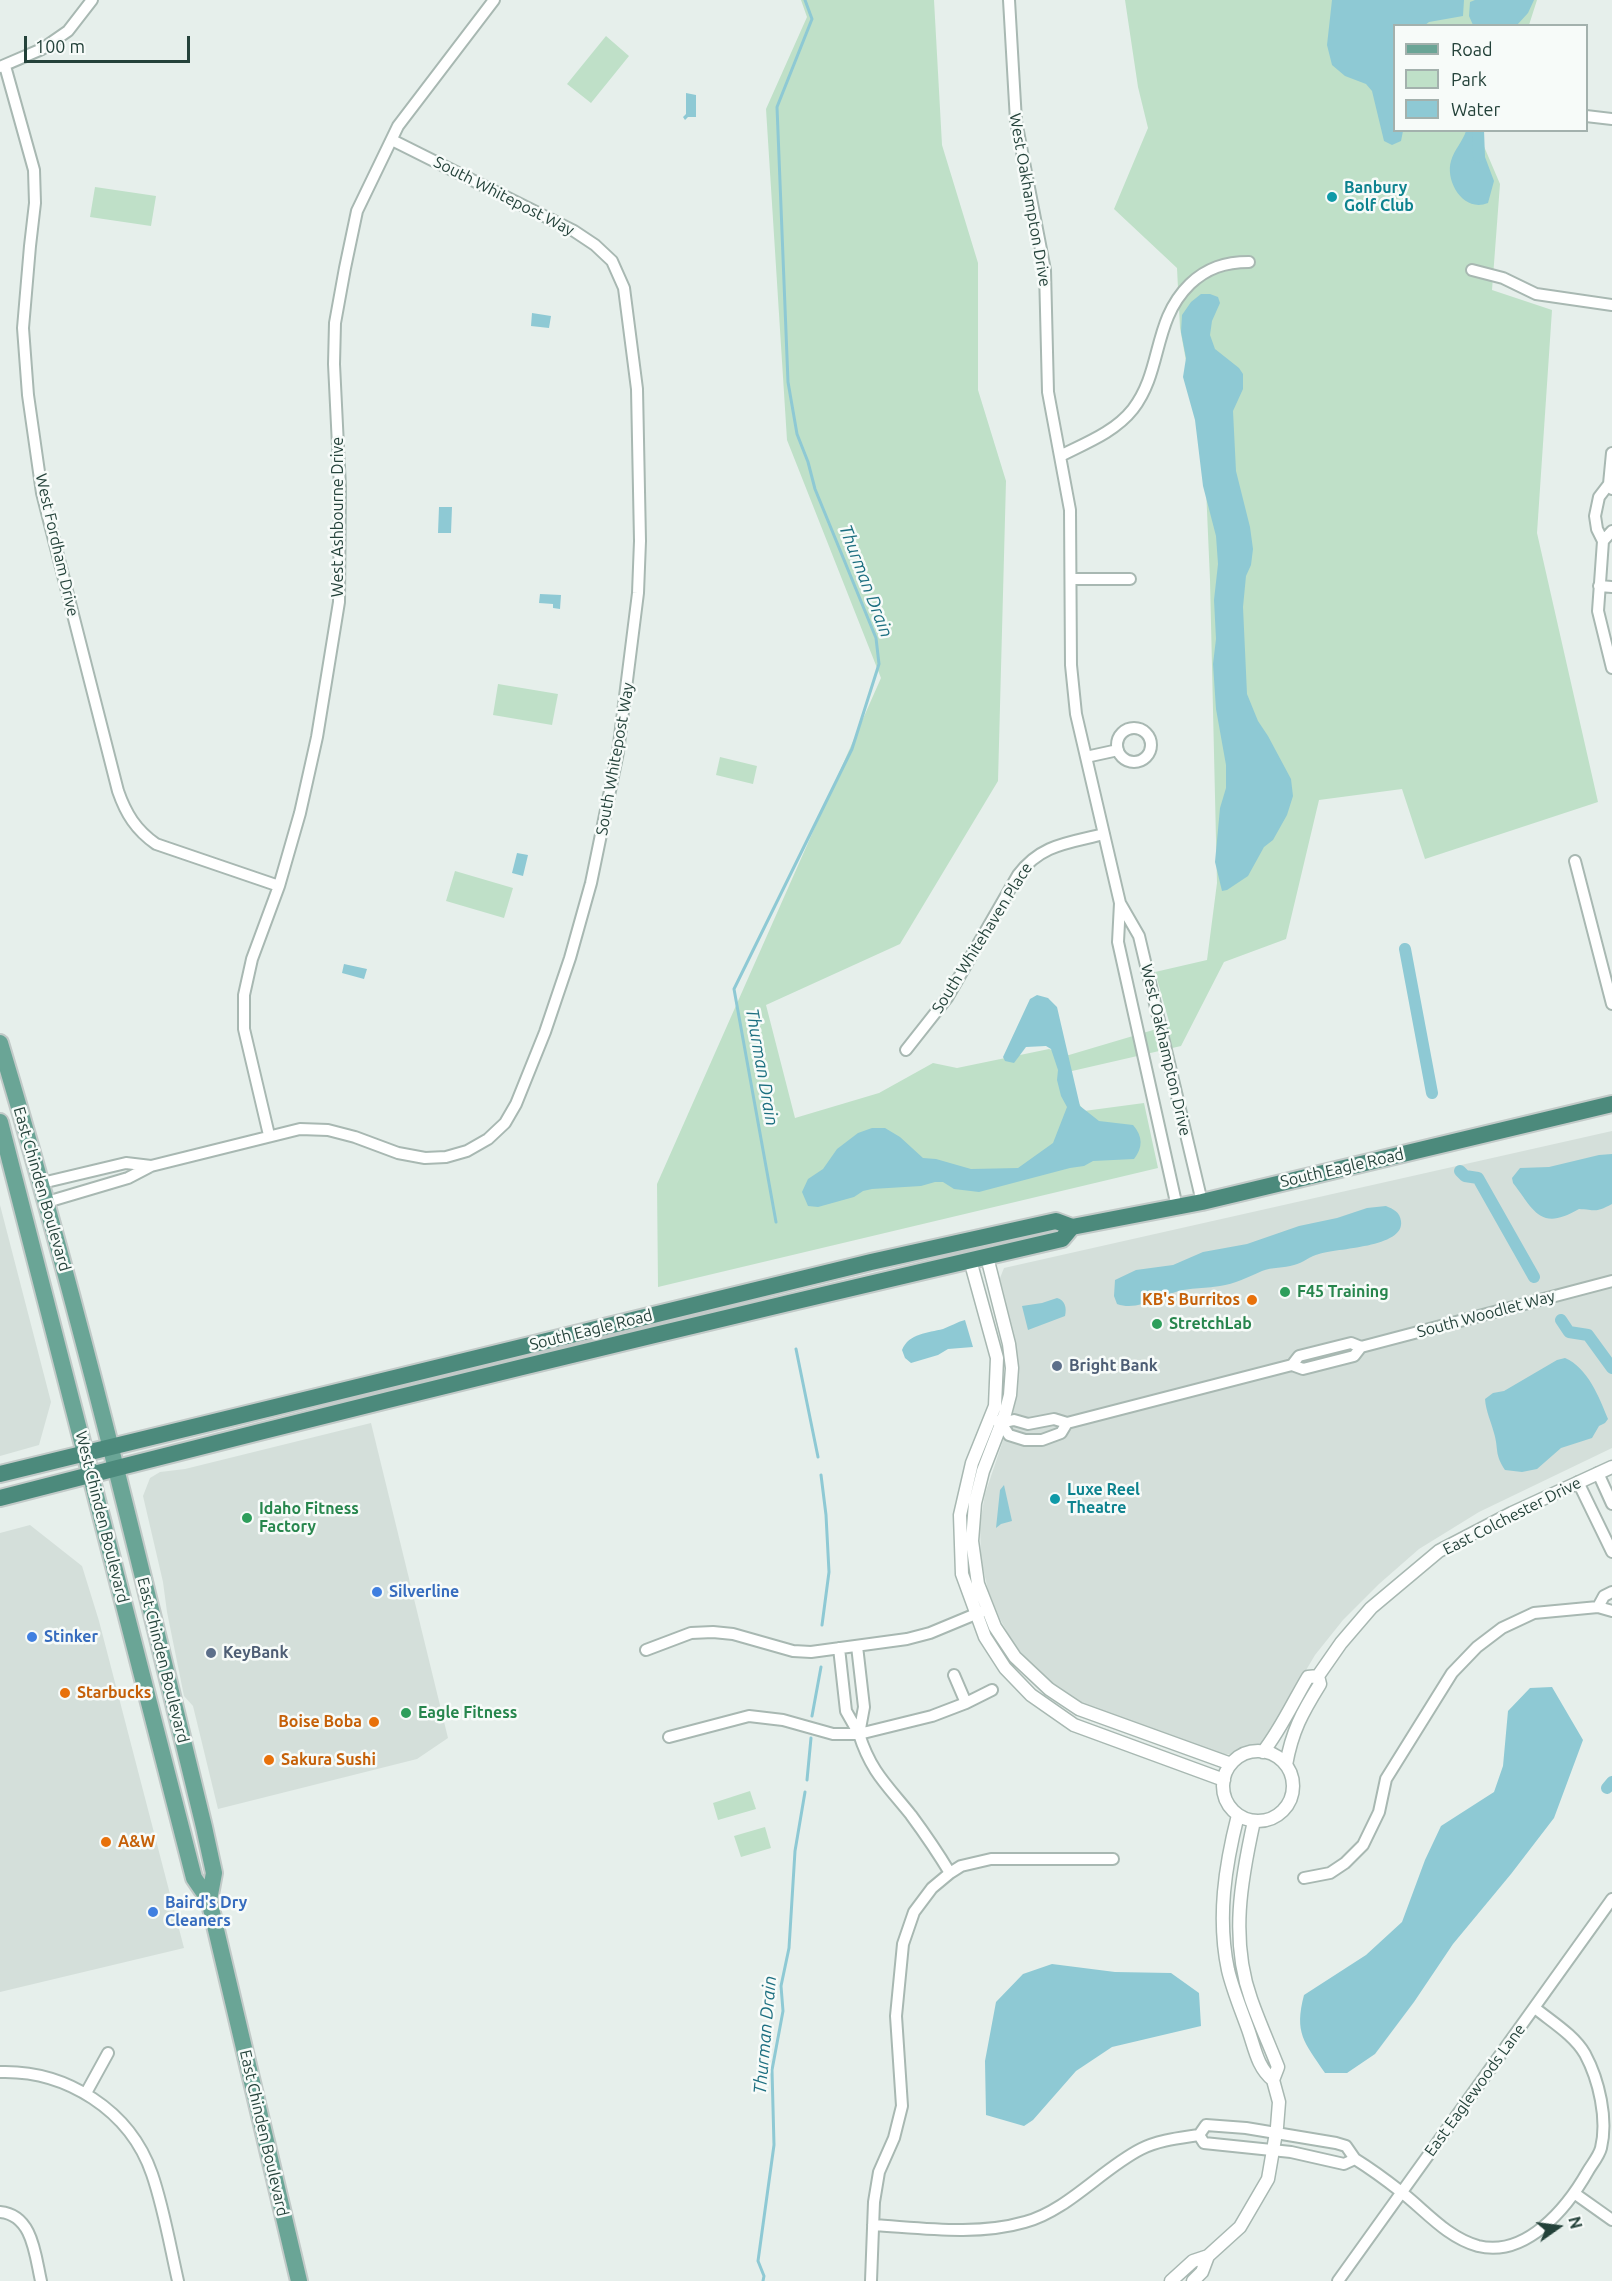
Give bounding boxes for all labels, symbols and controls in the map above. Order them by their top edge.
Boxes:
scale bar [27,24,194,62]
legend [1393,24,1588,132]
text: 100 m [35,36,85,56]
text: Road [1451,39,1493,59]
text: Park [1451,69,1487,89]
text: Water [1451,99,1500,119]
street label: West Oakhampton Drive [1005,112,1055,288]
street label: South Whitepost Way [431,152,577,240]
place label: Banbury Golf Club [1344,178,1414,216]
marker: Banbury Golf Club [1325,190,1339,204]
street label: West Ashbourne Drive [328,437,348,597]
street label: West Fordham Drive [31,472,83,618]
water label: Thurman Drain [835,522,897,640]
street label: South Whitepost Way [592,681,638,837]
street label: South Whitehaven Place [928,859,1036,1017]
street label: West Oakhampton Drive [1137,962,1195,1138]
water label: Thurman Drain [741,1007,783,1127]
street label: East Chinden Boulevard [9,1105,75,1273]
street label: South Eagle Road [1278,1144,1406,1192]
place label: F45 Training [1297,1282,1389,1302]
marker: F45 Training [1278,1285,1292,1299]
street label: South Woodlet Way [1415,1286,1557,1342]
place label: KB's Burritos [1142,1290,1240,1310]
marker: KB's Burritos [1245,1293,1259,1307]
street label: South Eagle Road [528,1305,654,1355]
place label: StretchLab [1169,1314,1252,1334]
marker: StretchLab [1150,1317,1164,1331]
place label: Bright Bank [1069,1356,1158,1376]
marker: Bright Bank [1050,1359,1064,1373]
street label: West Chinden Boulevard [71,1429,133,1605]
street label: East Colchester Drive [1440,1473,1584,1559]
place label: Luxe Reel Theatre [1067,1480,1140,1518]
marker: Luxe Reel Theatre [1048,1492,1062,1506]
place label: Idaho Fitness Factory [259,1499,359,1537]
marker: Idaho Fitness Factory [240,1511,254,1525]
street label: East Chinden Boulevard [133,1575,193,1745]
place label: Silverline [389,1582,459,1602]
marker: Silverline [370,1585,384,1599]
place label: Stinker [44,1627,98,1647]
marker: Stinker [25,1630,39,1644]
place label: KeyBank [223,1643,288,1663]
marker: KeyBank [204,1646,218,1660]
place label: Starbucks [77,1683,151,1703]
marker: Starbucks [58,1686,72,1700]
place label: Eagle Fitness [418,1703,517,1723]
marker: Eagle Fitness [399,1706,413,1720]
place label: Boise Boba [278,1712,362,1732]
marker: Boise Boba [367,1715,381,1729]
place label: Sakura Sushi [281,1750,376,1770]
marker: Sakura Sushi [262,1753,276,1767]
place label: A&W [118,1832,155,1852]
marker: A&W [99,1835,113,1849]
place label: Baird's Dry Cleaners [165,1893,247,1931]
marker: Baird's Dry Cleaners [146,1905,160,1919]
water label: Thurman Drain [749,1975,781,2095]
street label: East Eaglewoods Lane [1421,2020,1529,2160]
street label: East Chinden Boulevard [236,2048,292,2218]
north arrow [1528,2197,1588,2257]
text: N [1565,2215,1586,2231]

